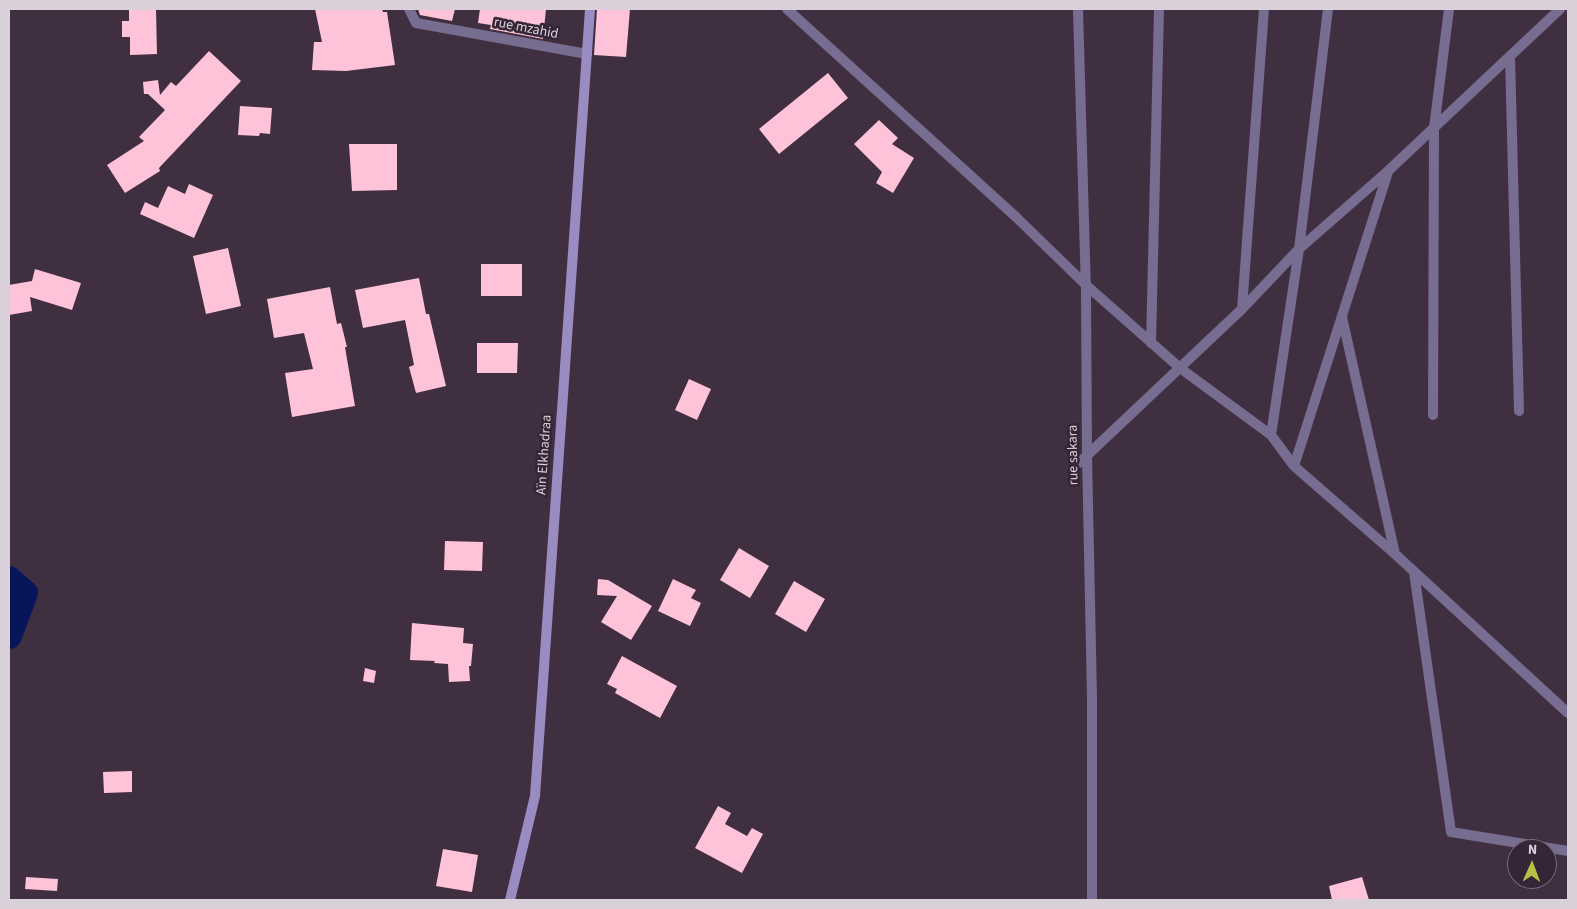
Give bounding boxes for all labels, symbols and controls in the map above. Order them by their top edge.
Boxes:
street label: rue mzahid [492,15,560,43]
street label: Aïn Elkhadraa [534,414,556,496]
street label: rue sakara [1065,425,1083,485]
north arrow [1507,839,1557,889]
text: N [1527,840,1537,860]

